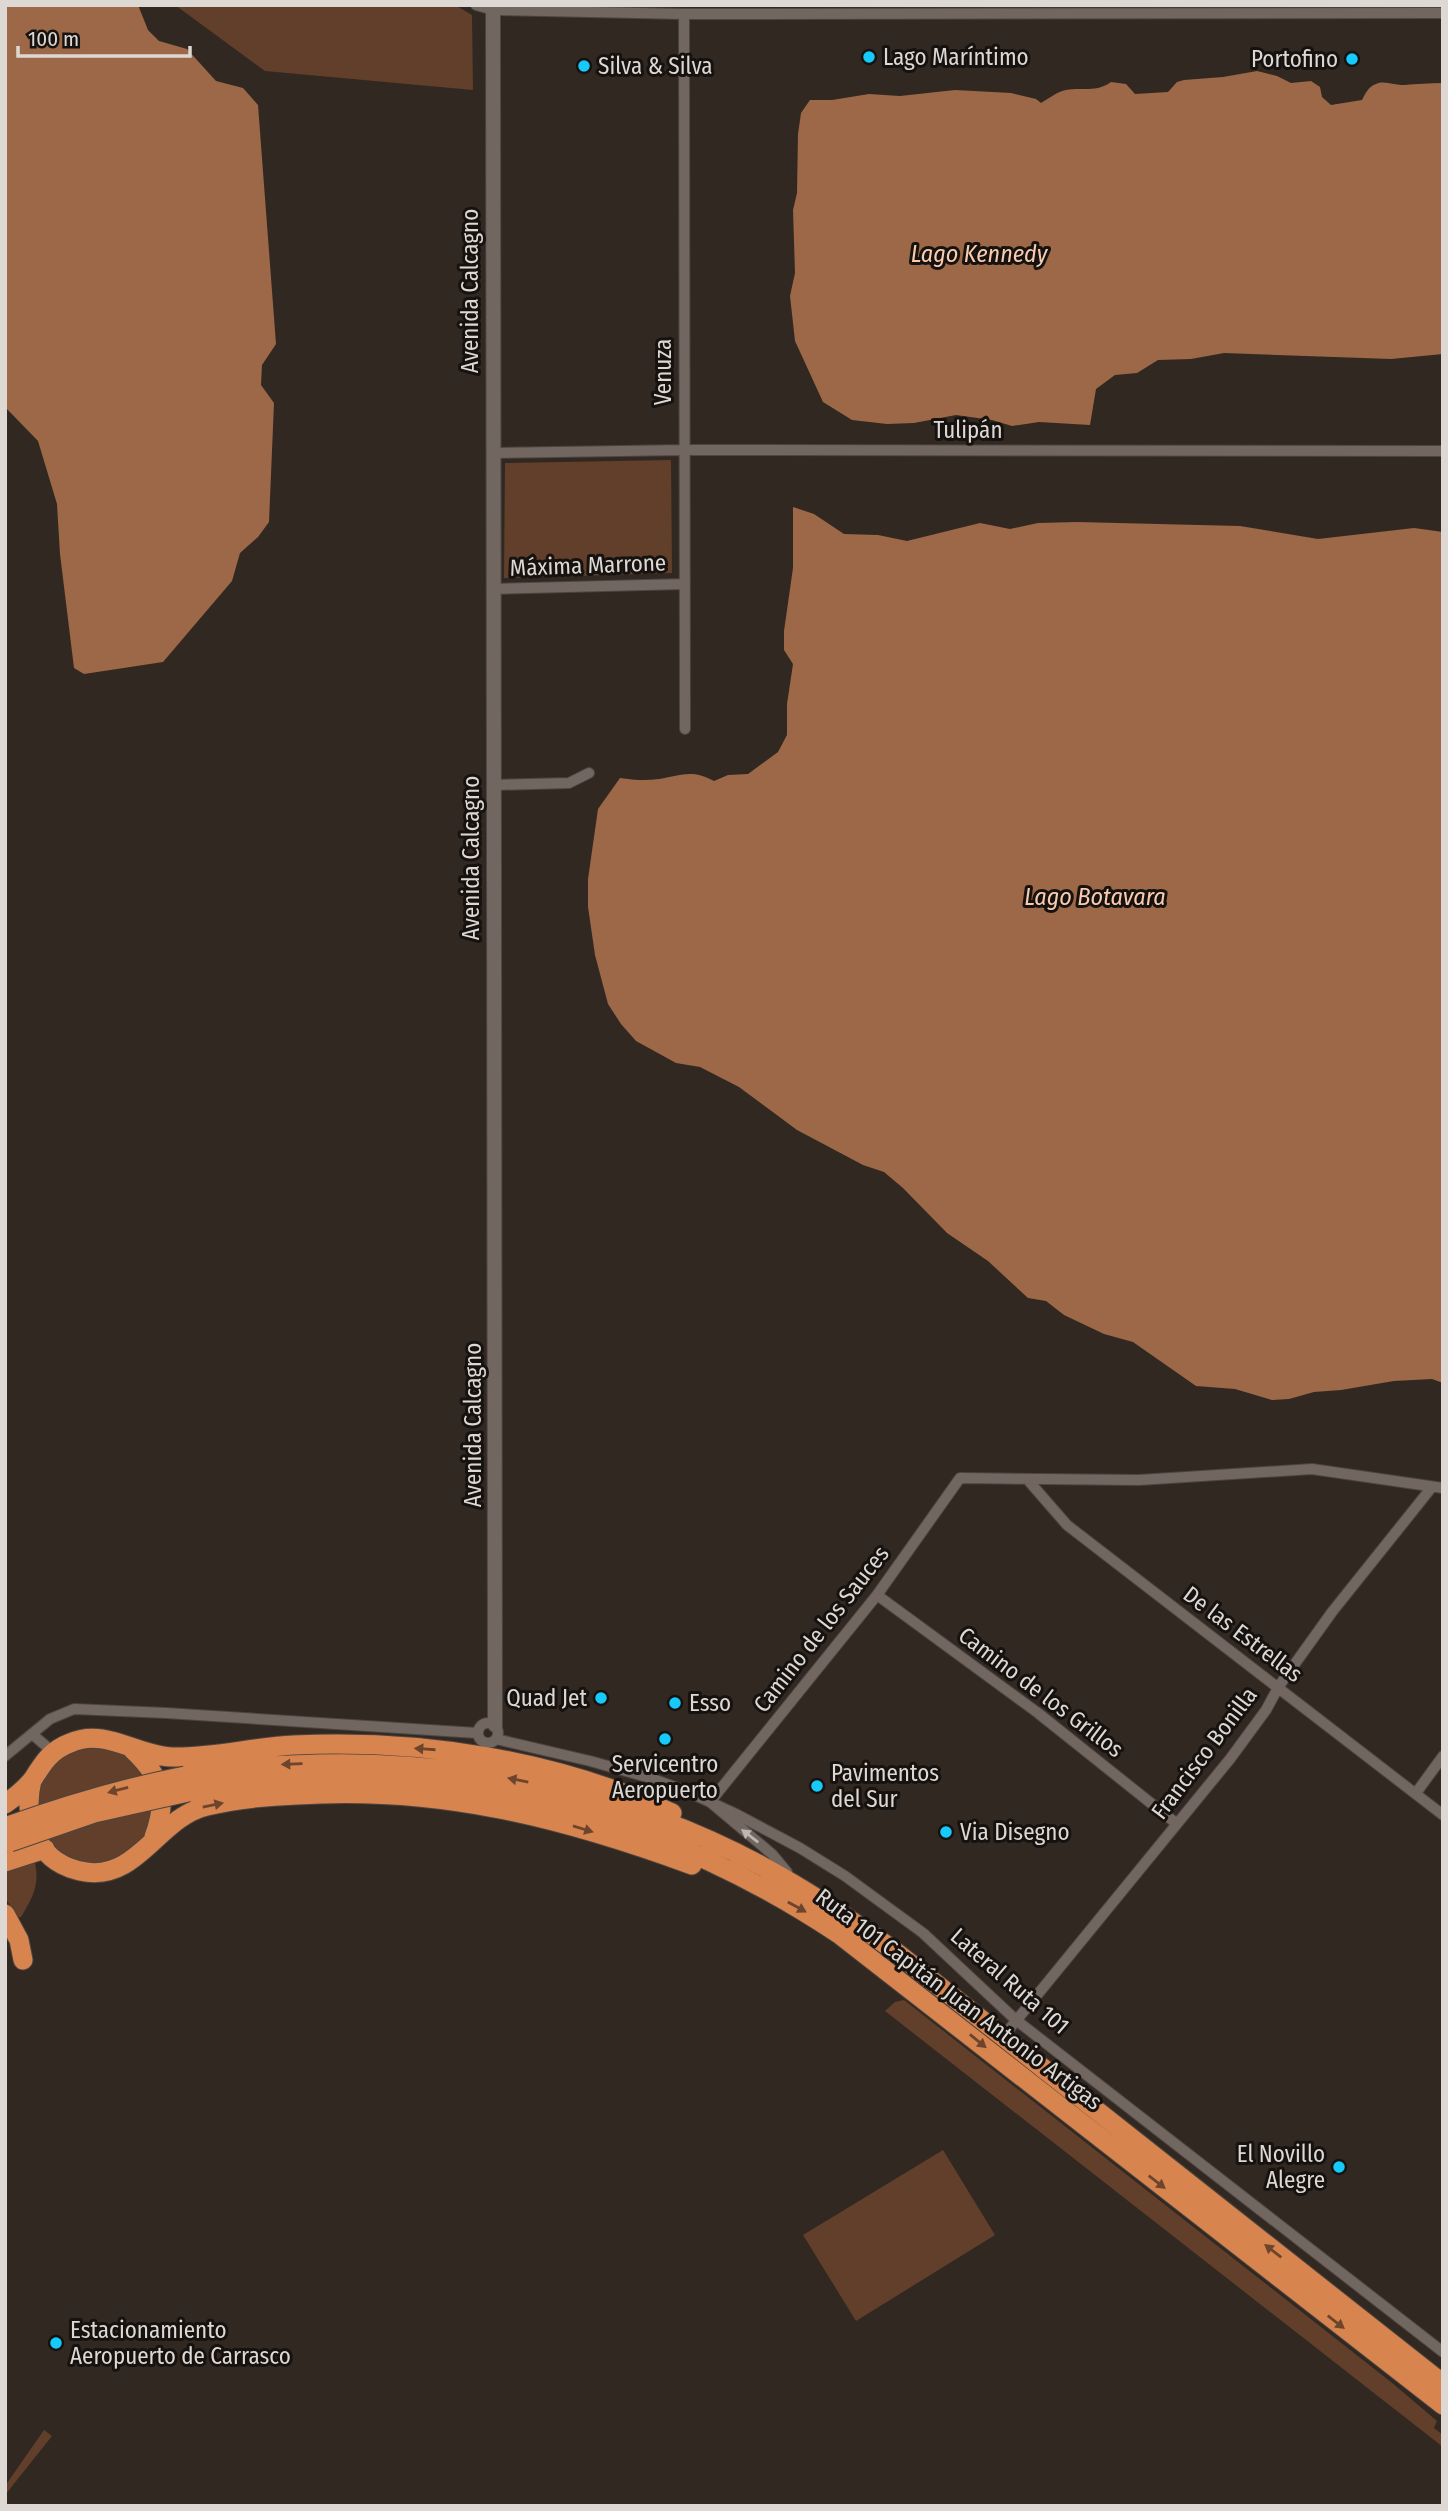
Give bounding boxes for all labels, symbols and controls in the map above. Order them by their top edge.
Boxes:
scale bar [18,14,189,58]
text: 100 m [28,26,79,52]
place label: Lago Maríntimo [883,43,1029,71]
place label: Portofino [1251,45,1338,73]
marker: Lago Maríntimo [861,49,877,65]
marker: Portofino [1344,51,1360,67]
place label: Silva & Silva [598,52,713,80]
marker: Silva & Silva [576,58,592,74]
street label: Avenida Calcagno [456,209,484,373]
water label: Lago Kennedy [911,240,1049,268]
street label: Venuza [649,339,677,405]
street label: Tulipán [933,416,1003,444]
street label: Máxima Marrone [509,548,667,582]
street label: Avenida Calcagno [457,776,485,940]
water label: Lago Botavara [1024,883,1166,911]
street label: Avenida Calcagno [459,1343,487,1507]
street label: Camino de los Sauces [747,1540,895,1718]
street label: De las Estrellas [1178,1580,1308,1688]
street label: Camino de los Grillos [953,1621,1129,1763]
street label: Francisco Bonilla [1145,1681,1263,1825]
place label: Quad Jet [506,1684,587,1712]
place label: Esso [689,1689,731,1717]
marker: Quad Jet [593,1690,609,1706]
marker: Esso [667,1695,683,1711]
marker: Servicentro Aeropuerto [657,1731,673,1747]
one-way arrow [414,1743,436,1754]
place label: Servicentro Aeropuerto [612,1750,718,1804]
one-way arrow [280,1759,302,1770]
place label: Pavimentos del Sur [831,1759,939,1813]
one-way arrow [507,1775,529,1786]
marker: Pavimentos del Sur [809,1778,825,1794]
one-way arrow [107,1786,128,1796]
one-way arrow [202,1800,224,1811]
place label: Via Disegno [960,1818,1070,1846]
one-way arrow [572,1824,593,1834]
marker: Via Disegno [938,1824,954,1840]
one-way arrow [741,1829,759,1844]
street label: Ruta 101 Capitán Juan Antonio Artigas [810,1882,1108,2116]
one-way arrow [787,1901,807,1913]
street label: Lateral Ruta 101 [945,1922,1075,2040]
one-way arrow [970,2033,987,2048]
place label: El Novillo Alegre [1237,2140,1325,2194]
marker: El Novillo Alegre [1331,2159,1347,2175]
one-way arrow [1148,2174,1166,2188]
one-way arrow [1265,2243,1283,2258]
one-way arrow [1327,2314,1345,2329]
place label: Estacionamiento Aeropuerto de Carrasco [70,2316,291,2370]
marker: Estacionamiento Aeropuerto de Carrasco [48,2335,64,2351]

